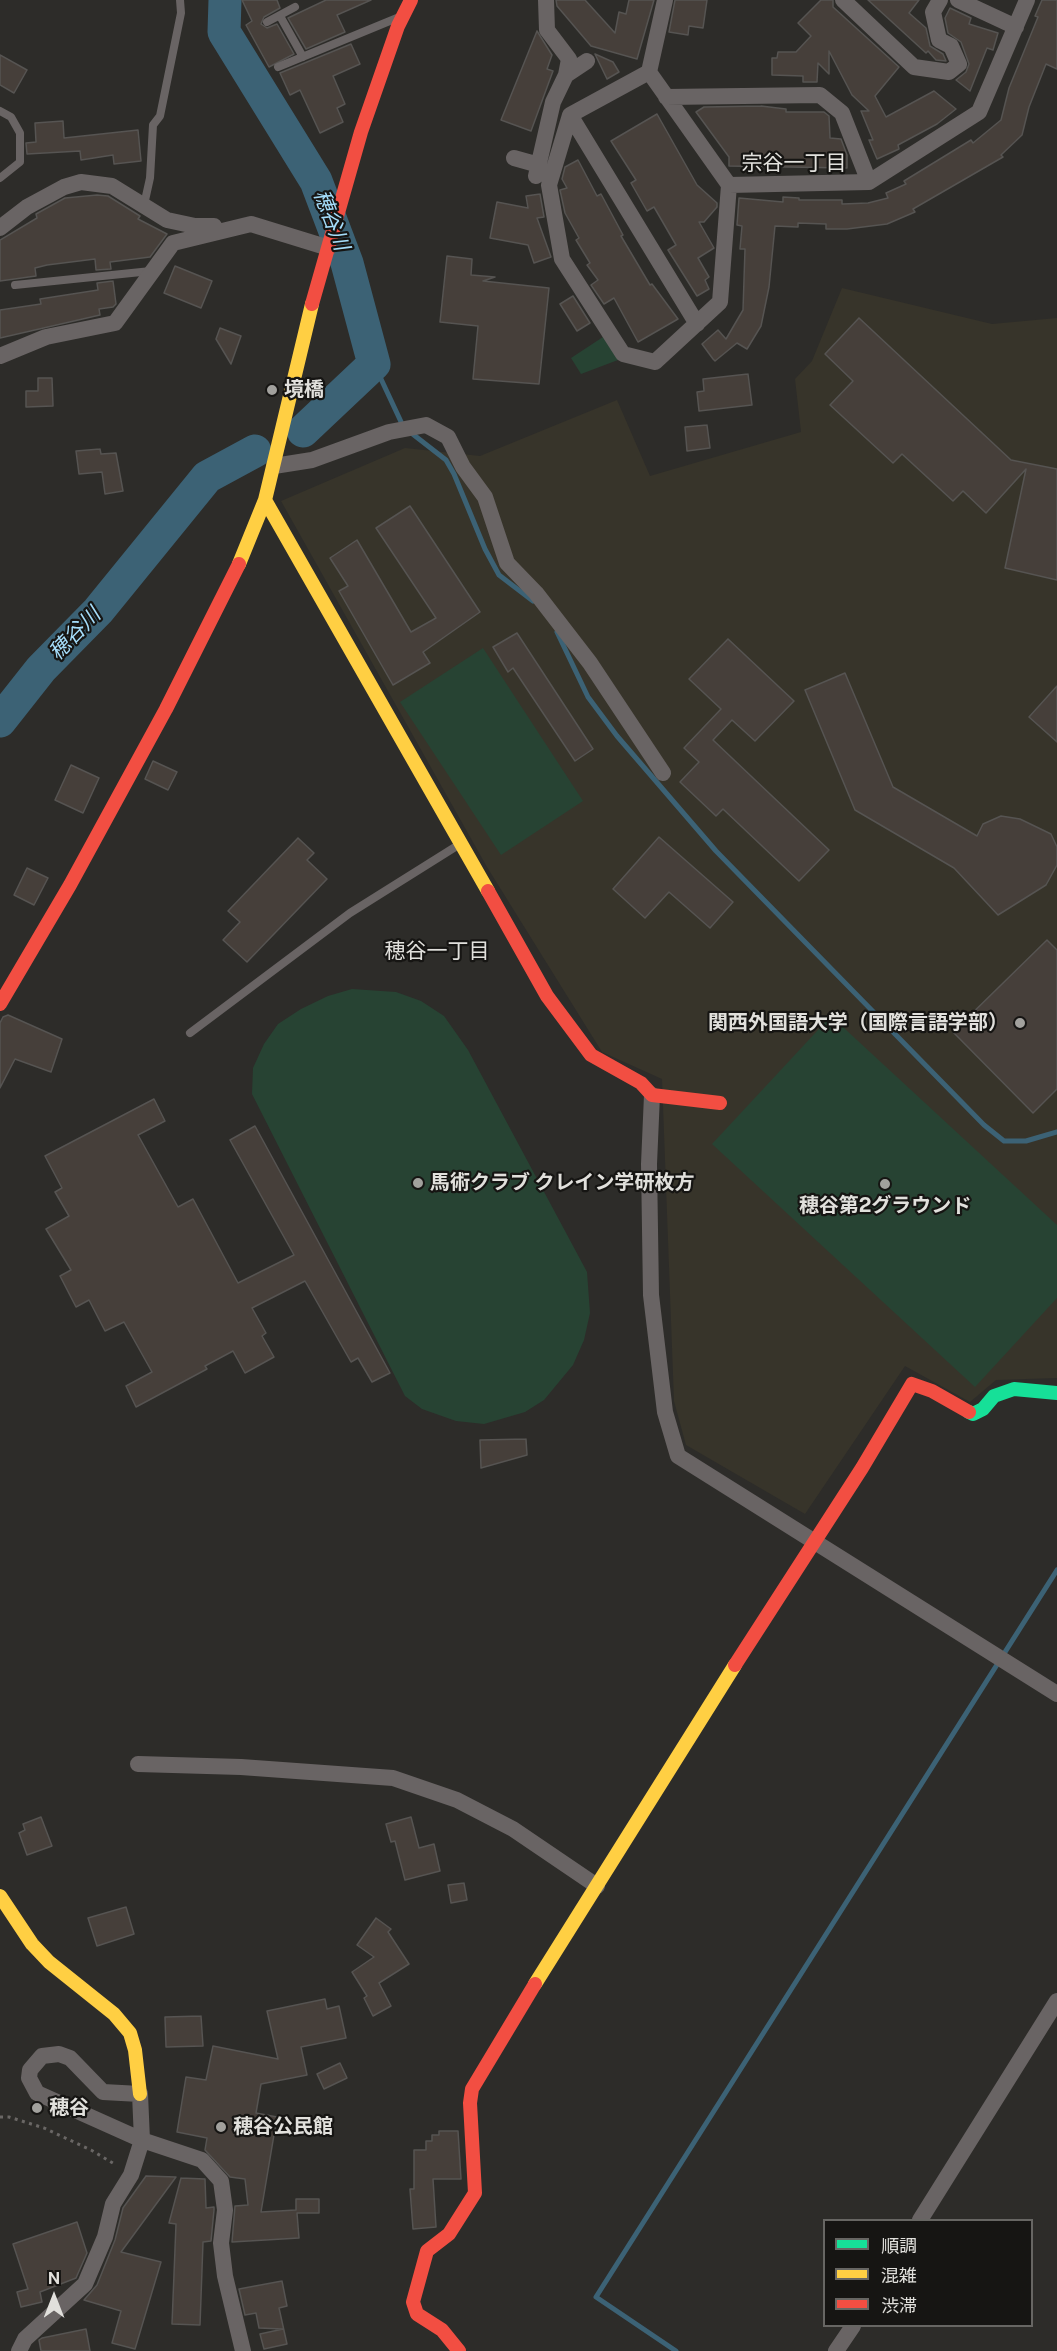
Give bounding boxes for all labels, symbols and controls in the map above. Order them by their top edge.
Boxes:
district label: 宗谷一丁目 [742,151,846,177]
water label: 穂谷川 [308,186,354,254]
place label: 境橋 [284,378,324,402]
marker: 境橋 [265,383,279,397]
water label: 穂谷川 [44,603,106,665]
district label: 穂谷一丁目 [385,939,489,965]
place label: 関西外国語大学（国際言語学部） [708,1011,1008,1035]
marker: 関西外国語大学（国際言語学部） [1013,1016,1027,1030]
place label: 馬術クラブ クレイン学研枚方 [430,1171,695,1195]
marker: 馬術クラブ クレイン学研枚方 [411,1176,425,1190]
marker: 穂谷第2グラウンド [878,1177,892,1191]
place label: 穂谷第2グラウンド [799,1194,971,1218]
place label: 穂谷 [49,2096,89,2120]
marker: 穂谷 [30,2101,44,2115]
place label: 穂谷公民館 [233,2115,333,2139]
marker: 穂谷公民館 [214,2120,228,2134]
legend [823,2219,1033,2327]
text: 順調 [881,2235,917,2256]
text: 混雑 [881,2265,917,2286]
north arrow [24,2267,84,2327]
text: N [48,2269,60,2288]
text: 渋滞 [881,2295,917,2316]

